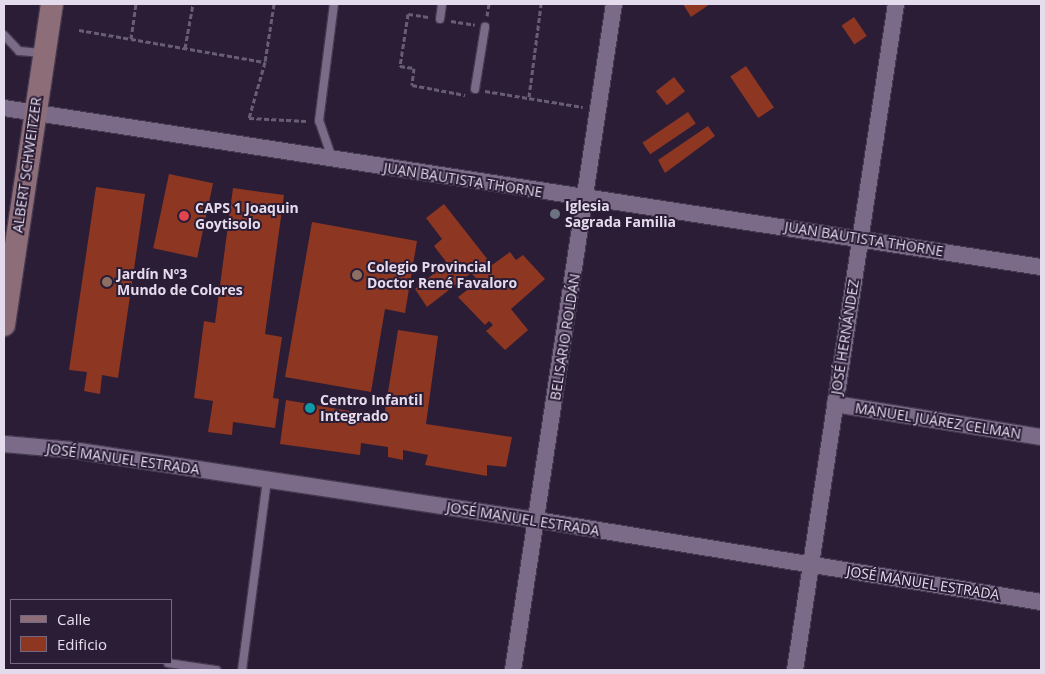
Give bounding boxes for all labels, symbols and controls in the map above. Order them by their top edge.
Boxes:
street label: ALBERT SCHWEITZER [9,96,45,234]
street label: JUAN BAUTISTA THORNE [382,159,544,201]
place label: Iglesia Sagrada Familia [565,198,676,230]
place label: CAPS 1 Joaquin Goytisolo [195,200,299,232]
marker: Iglesia Sagrada Familia [549,208,561,220]
marker: CAPS 1 Joaquin Goytisolo [177,209,191,223]
street label: JUAN BAUTISTA THORNE [783,218,945,260]
place label: Colegio Provincial Doctor René Favaloro [367,259,517,292]
place label: Jardín Nº3 Mundo de Colores [117,266,243,298]
marker: Colegio Provincial Doctor René Favaloro [351,269,363,281]
street label: BELISARIO ROLDÁN [547,272,583,402]
marker: Jardín Nº3 Mundo de Colores [101,276,113,288]
street label: JOSÉ HERNÁNDEZ [828,278,862,396]
place label: Centro Infantil Integrado [320,392,423,424]
street label: MANUEL JUÁREZ CELMAN [854,400,1022,442]
marker: Centro Infantil Integrado [304,402,316,414]
street label: JOSÉ MANUEL ESTRADA [45,440,201,478]
street label: JOSÉ MANUEL ESTRADA [445,499,601,539]
street label: JOSÉ MANUEL ESTRADA [845,563,1001,603]
legend [10,599,172,664]
text: Calle [57,609,91,629]
text: Edificio [57,634,107,654]

